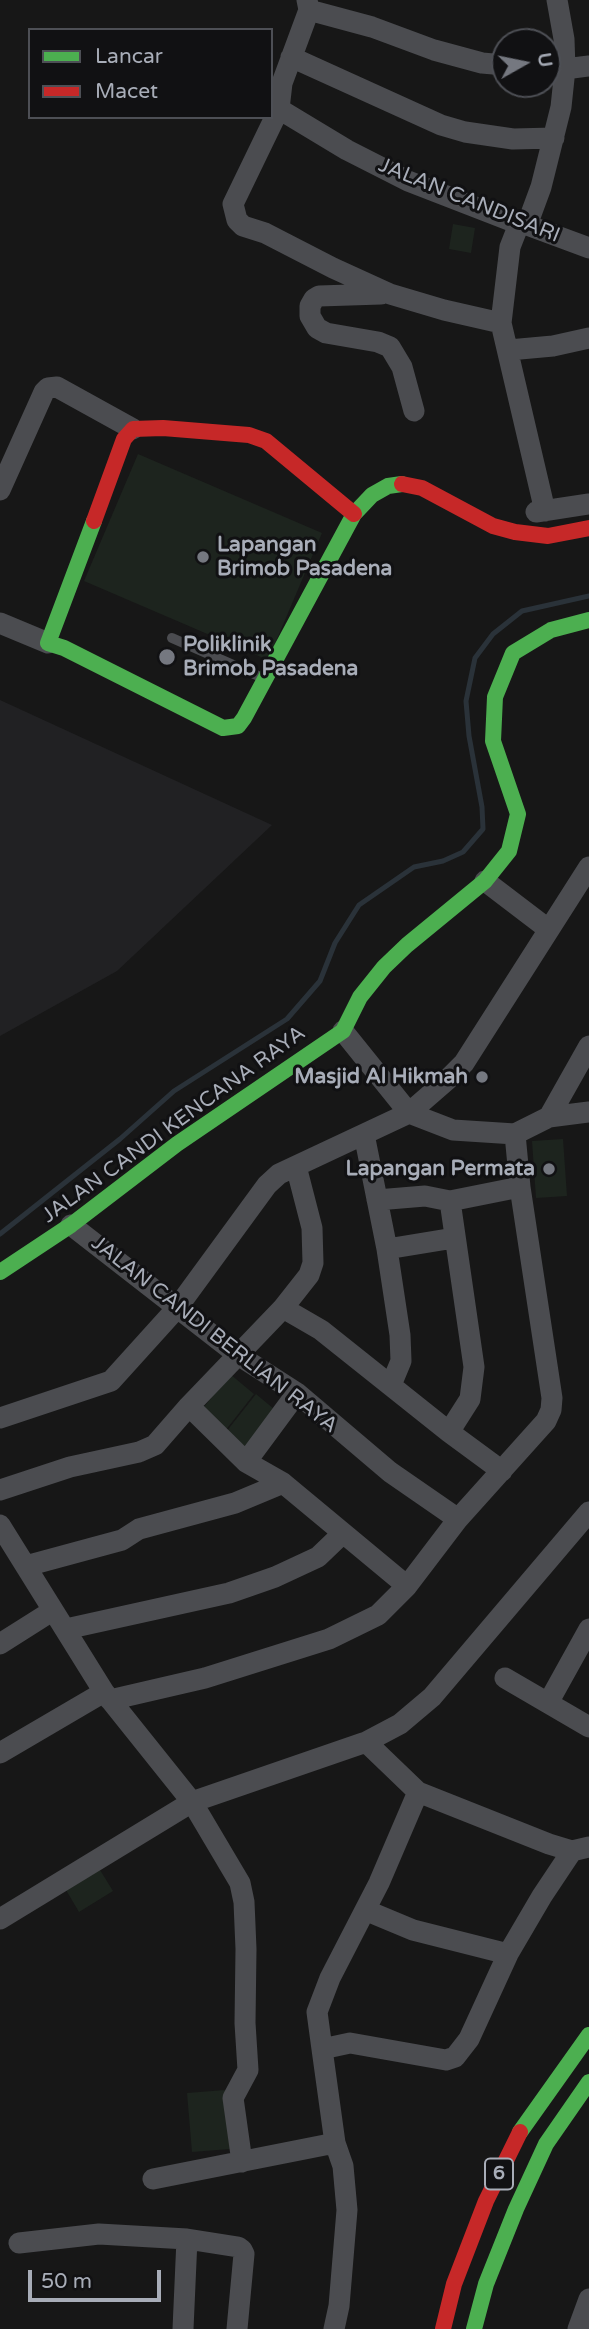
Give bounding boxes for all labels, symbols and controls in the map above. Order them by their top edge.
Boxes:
legend [28,28,273,119]
north arrow [491,28,561,98]
text: Lancar [95,44,163,69]
text: U [533,51,557,69]
text: Macet [95,79,158,104]
street label: JALAN CANDISARI [375,153,563,249]
place label: Lapangan Brimob Pasadena [217,532,392,582]
marker: Lapangan Brimob Pasadena [195,549,211,565]
place label: Poliklinik Brimob Pasadena [183,632,358,682]
marker: Poliklinik Brimob Pasadena [157,647,177,667]
street label: JALAN CANDI KENCANA RAYA [37,1021,311,1229]
place label: Masjid Al Hikmah [294,1064,468,1090]
marker: Masjid Al Hikmah [474,1069,490,1085]
place label: Lapangan Permata [346,1156,535,1182]
marker: Lapangan Permata [541,1161,557,1177]
street label: JALAN CANDI BERLIAN RAYA [86,1231,342,1439]
road number: 6 [485,2158,513,2190]
scale bar [32,2256,164,2300]
text: 50 m [41,2269,92,2294]

